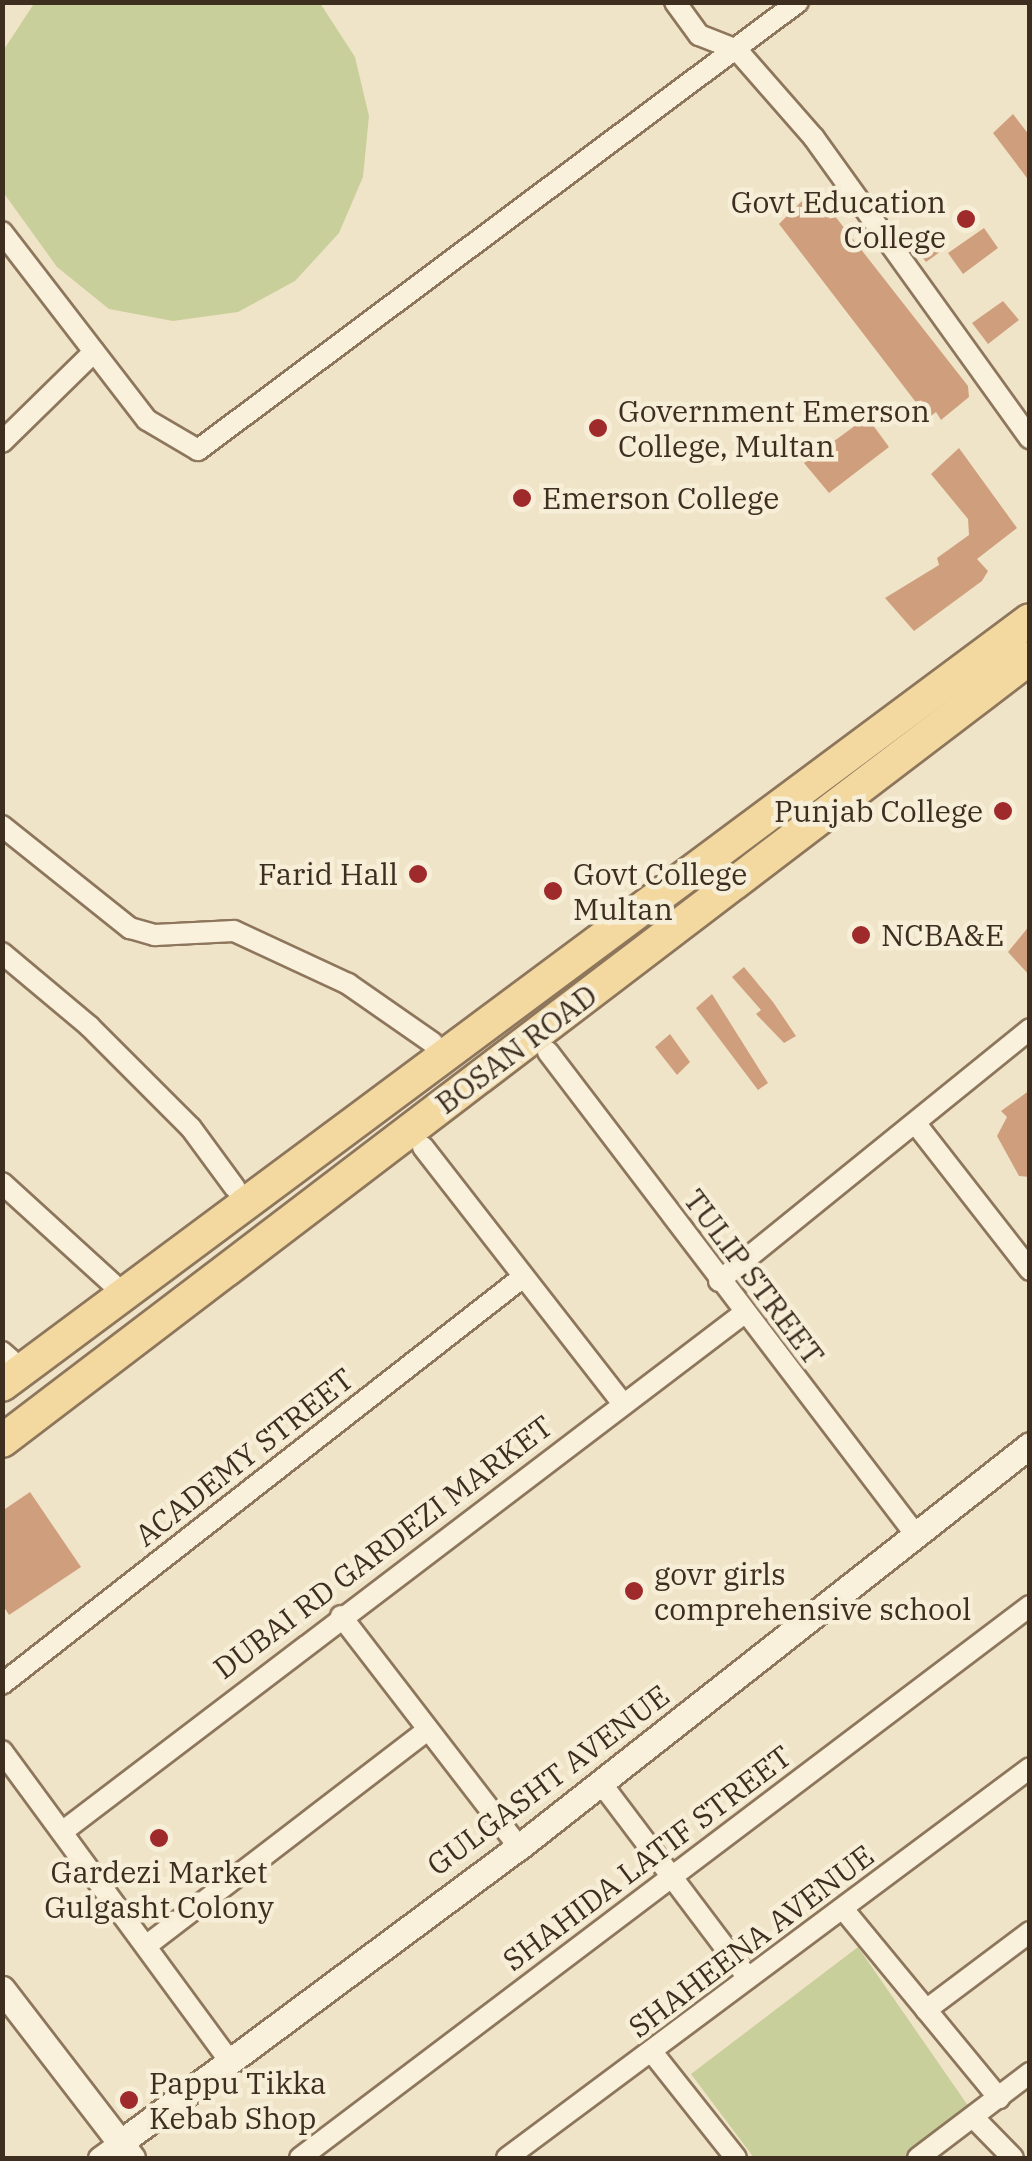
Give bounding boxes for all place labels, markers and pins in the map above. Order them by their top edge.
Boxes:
place label: Govt Education College [731,184,946,254]
marker: Govt Education College [955,208,977,230]
place label: Government Emerson College, Multan [618,393,930,464]
marker: Government Emerson College, Multan [587,417,609,439]
place label: Emerson College [542,480,779,516]
marker: Emerson College [511,487,533,509]
place label: Punjab College [774,793,983,829]
marker: Punjab College [992,800,1014,822]
place label: Farid Hall [258,856,398,892]
place label: Govt College Multan [573,856,747,926]
marker: Farid Hall [407,863,429,885]
marker: Govt College Multan [542,880,564,902]
place label: NCBA&E [881,917,1004,953]
marker: NCBA&E [850,924,872,946]
place label: govr girls comprehensive school [654,1556,971,1626]
marker: govr girls comprehensive school [623,1580,645,1602]
marker: Gardezi Market Gulgasht Colony [148,1827,170,1849]
place label: Gardezi Market Gulgasht Colony [44,1854,274,1924]
place label: Pappu Tikka Kebab Shop [149,2065,326,2136]
marker: Pappu Tikka Kebab Shop [118,2089,140,2111]

